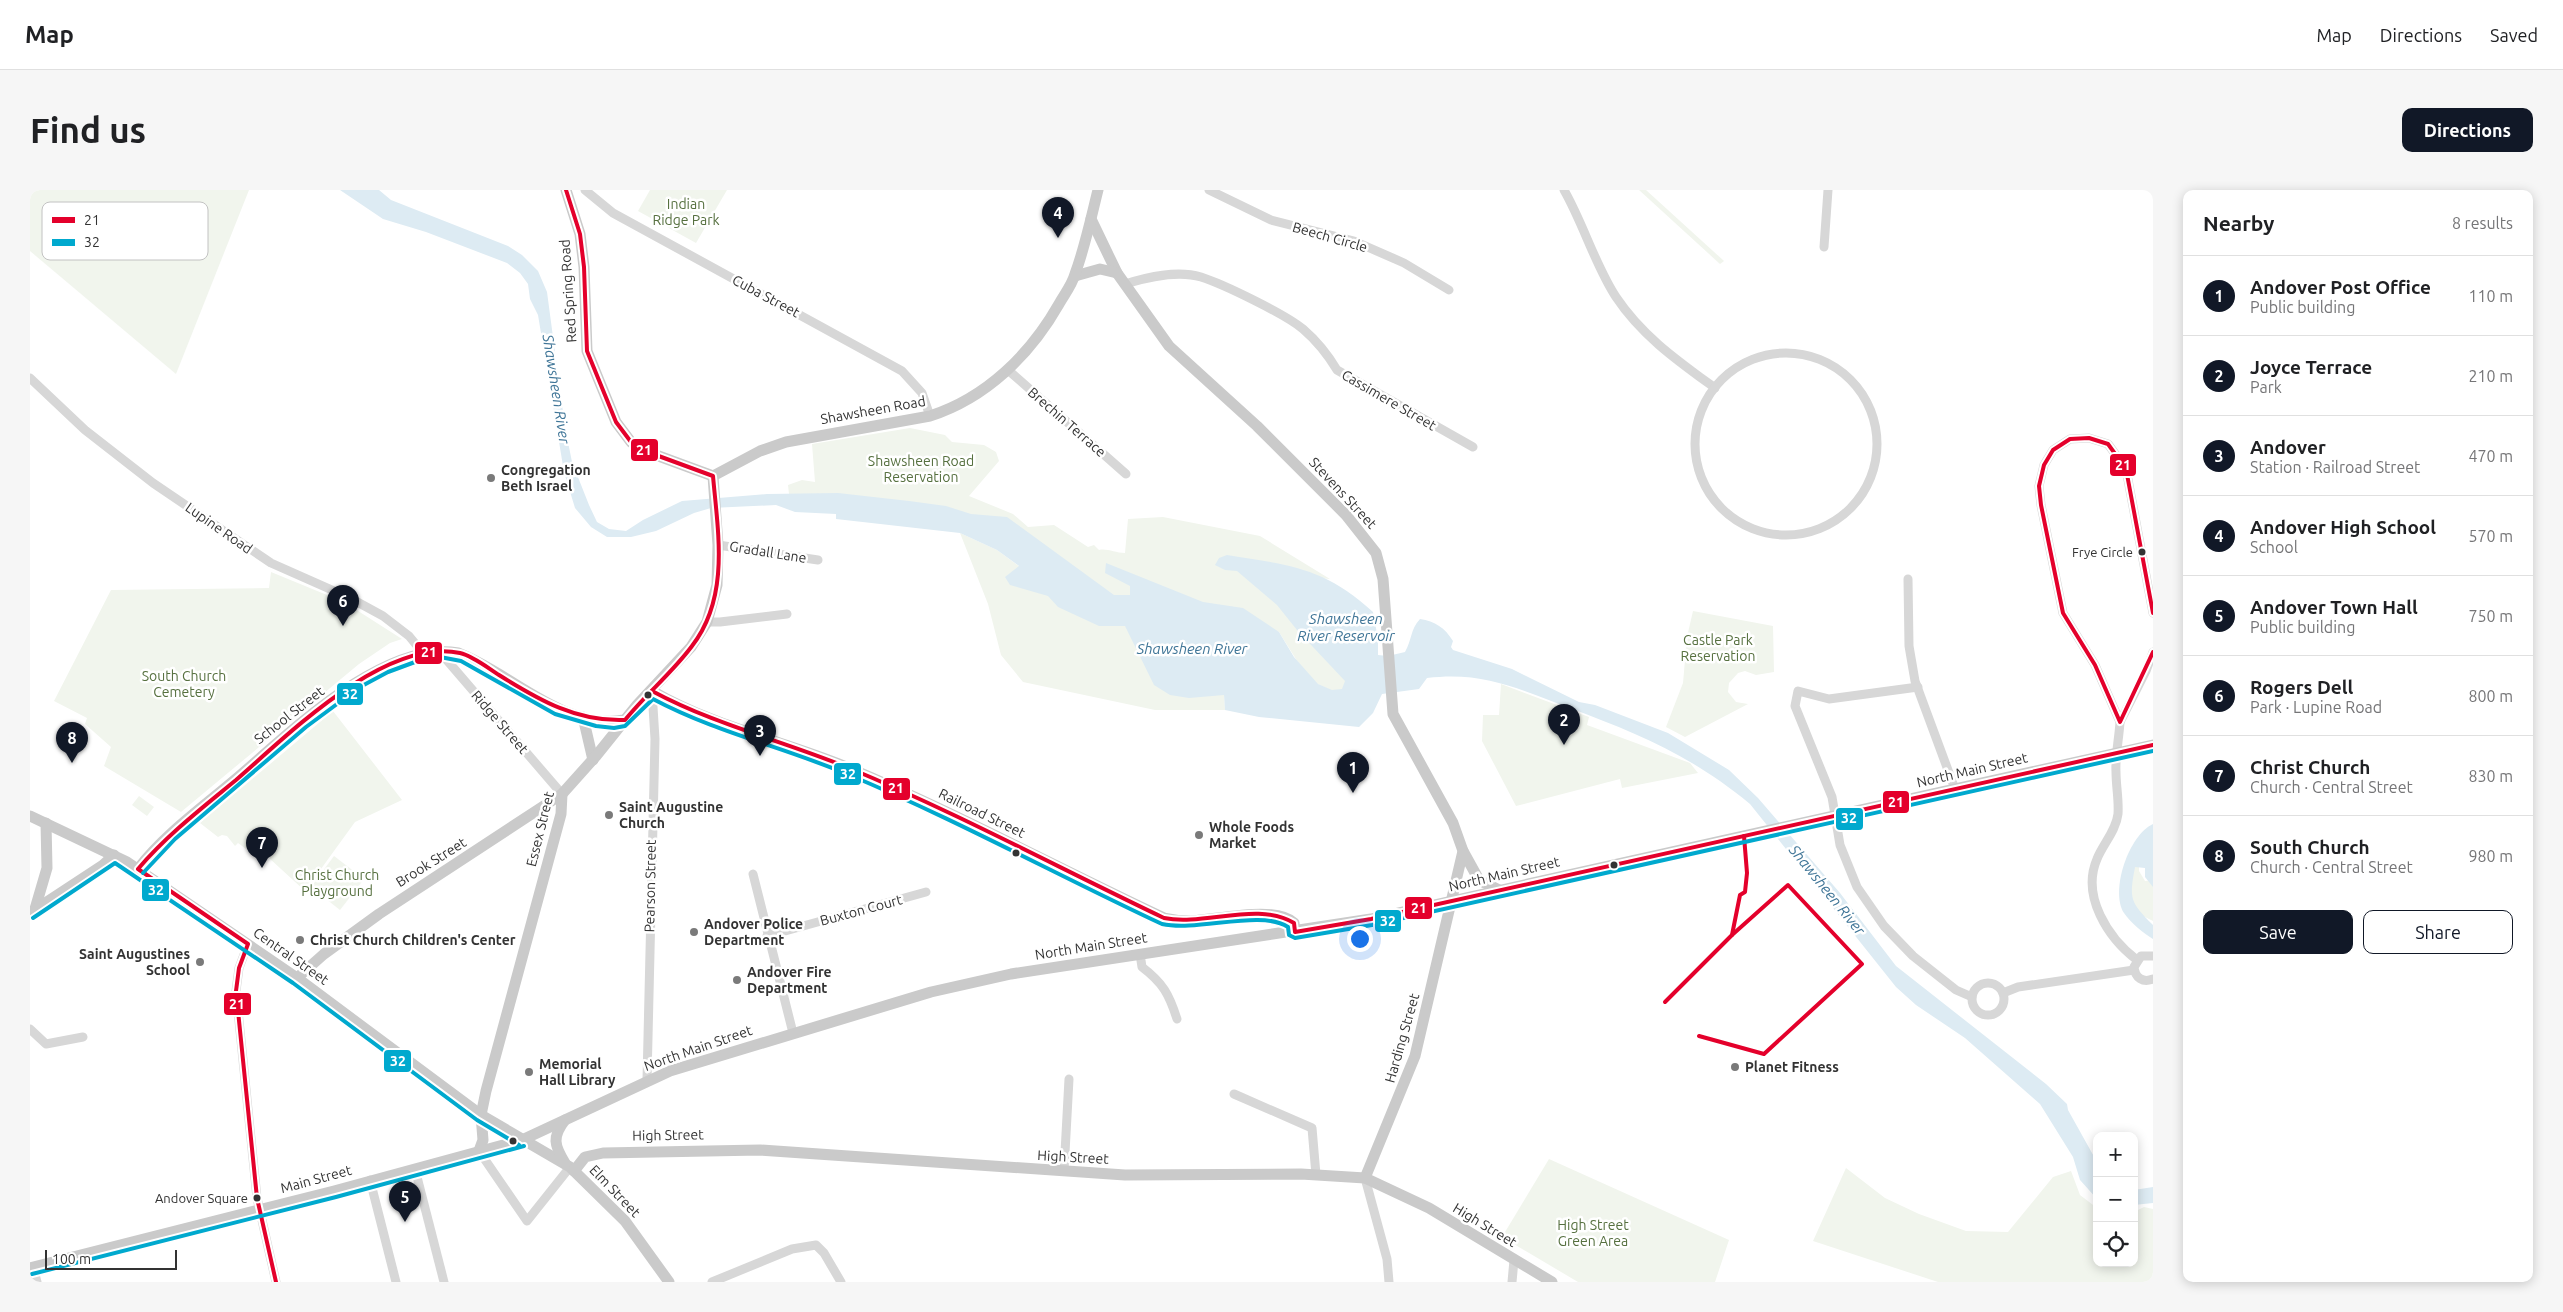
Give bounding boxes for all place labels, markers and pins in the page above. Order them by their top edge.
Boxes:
pin: 4 [1042,197,1074,238]
place label: Congregation Beth Israel [501,462,591,494]
marker: Congregation Beth Israel [485,472,497,484]
place label: Frye Circle [2072,545,2133,559]
marker: Frye Circle [2137,547,2147,557]
pin: 6 [327,585,359,626]
unlabelled marker [643,690,653,700]
pin: 2 [1548,704,1580,745]
pin: 3 [744,715,776,756]
pin: 8 [56,722,88,763]
pin: 1 [1337,752,1369,793]
place label: Saint Augustine Church [619,799,723,831]
marker: Saint Augustine Church [603,809,615,821]
place label: Whole Foods Market [1209,819,1294,851]
pin: 7 [246,827,278,868]
marker: Whole Foods Market [1193,829,1205,841]
unlabelled marker [1011,848,1021,858]
unlabelled marker [1609,860,1619,870]
place label: Andover Police Department [704,916,803,948]
marker: Andover Police Department [688,926,700,938]
place label: Christ Church Children's Center [310,932,516,948]
marker: Christ Church Children's Center [294,934,306,946]
place label: Saint Augustines School [79,946,190,978]
marker: Saint Augustines School [194,956,206,968]
place label: Andover Fire Department [747,964,832,996]
marker: Andover Fire Department [731,974,743,986]
place label: Memorial Hall Library [539,1056,616,1088]
place label: Planet Fitness [1745,1059,1839,1075]
marker: Planet Fitness [1729,1061,1741,1073]
marker: Memorial Hall Library [523,1066,535,1078]
unlabelled marker [508,1136,518,1146]
pin: 5 [389,1181,421,1222]
place label: Andover Square [155,1191,248,1205]
marker: Andover Square [252,1193,262,1203]

